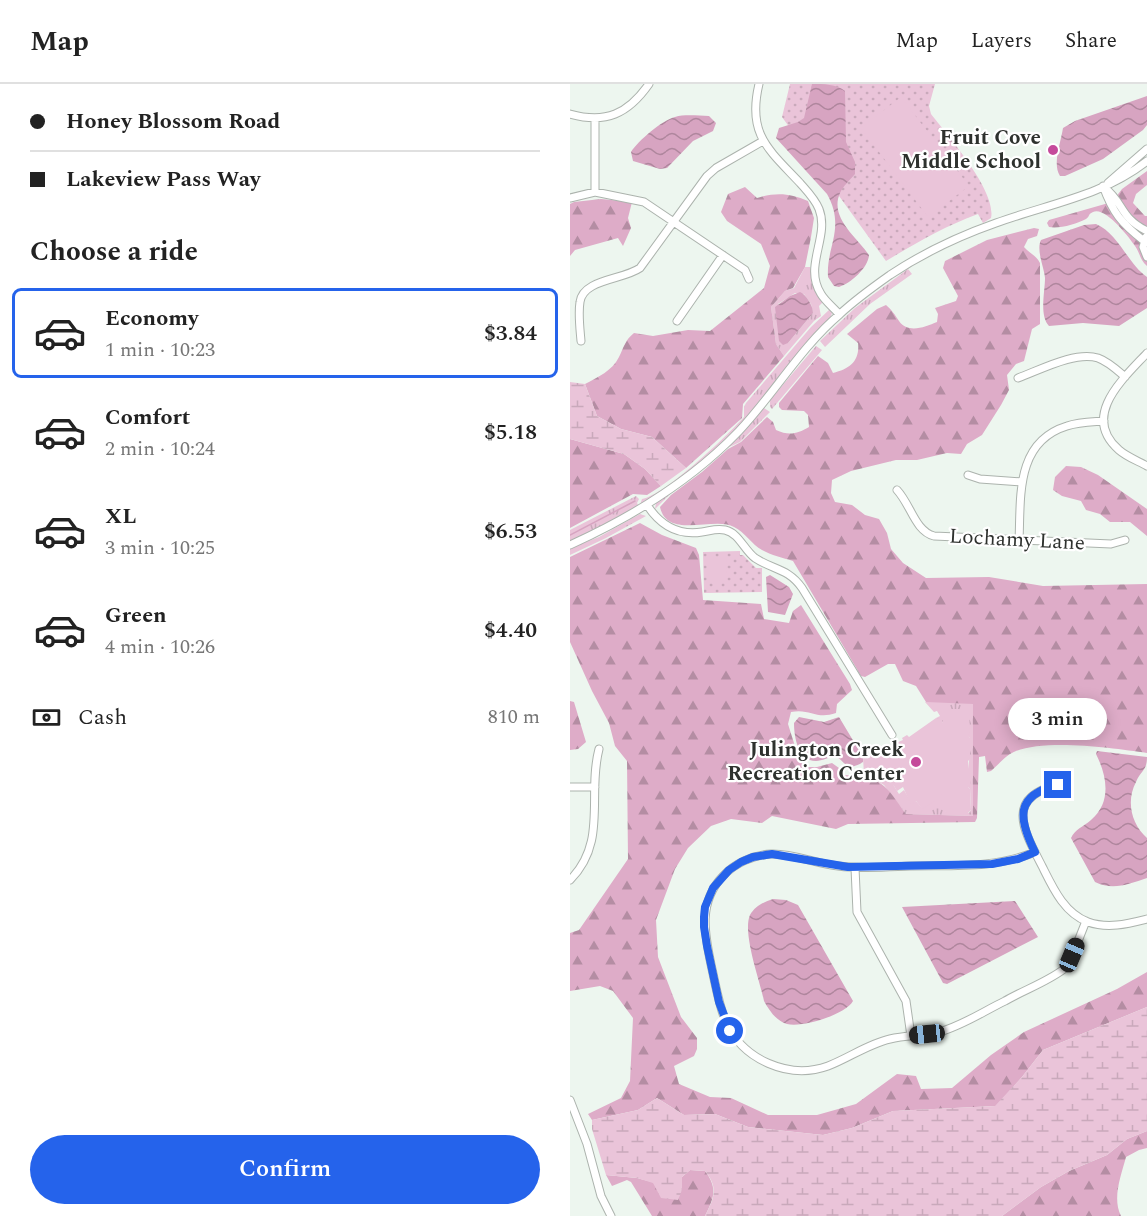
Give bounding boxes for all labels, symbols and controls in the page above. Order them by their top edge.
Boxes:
text: Map [30,20,89,63]
text: Map [896,25,938,57]
text: Layers [971,25,1032,57]
text: Share [1065,25,1117,57]
text: Honey Blossom Road [66,105,280,138]
place label: Fruit Cove Middle School [901,122,1041,178]
marker: Fruit Cove Middle School [1046,143,1060,157]
text: Lakeview Pass Way [66,163,260,196]
text: Choose a ride [30,231,198,273]
text: Economy [105,302,198,335]
icon: car [33,306,87,360]
text: $3.84 [484,317,537,350]
text: 1 min · 10:23 [105,335,215,365]
text: Comfort [105,401,190,434]
icon: car [33,405,87,459]
text: $5.18 [484,416,537,449]
text: 2 min · 10:24 [105,434,215,464]
text: XL [105,500,136,533]
icon: car [33,504,87,558]
text: $6.53 [484,515,537,548]
street label: Lochamy Lane [948,520,1086,560]
text: 3 min · 10:25 [105,533,215,563]
text: Green [105,599,167,632]
icon: car [33,603,87,657]
text: $4.40 [484,614,537,647]
text: 4 min · 10:26 [105,632,215,662]
callout: 3 min [1008,698,1108,740]
icon: cash [30,701,63,734]
text: Cash [78,701,127,734]
text: 810 m [488,702,540,732]
text: 3 min [1032,704,1083,734]
place label: Julington Creek Recreation Center [727,734,904,790]
marker: Julington Creek Recreation Center [909,755,923,769]
route end [1044,771,1071,798]
car [1057,935,1087,975]
route start [716,1017,743,1044]
car [908,1023,946,1045]
button: Confirm [30,1135,540,1204]

